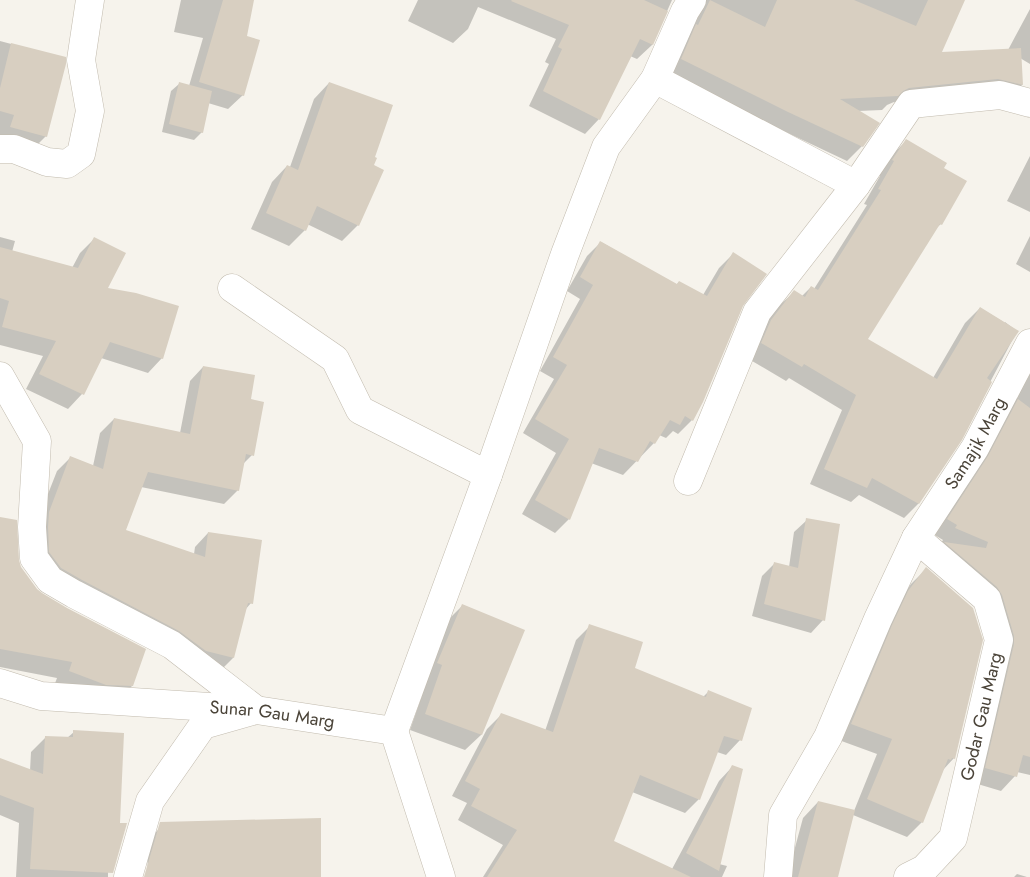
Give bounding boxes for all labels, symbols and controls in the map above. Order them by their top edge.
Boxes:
street label: Samajik Marg [938,392,1013,495]
street label: Godar Gau Marg [954,650,1009,783]
street label: Sunar Gau Marg [209,694,337,735]

